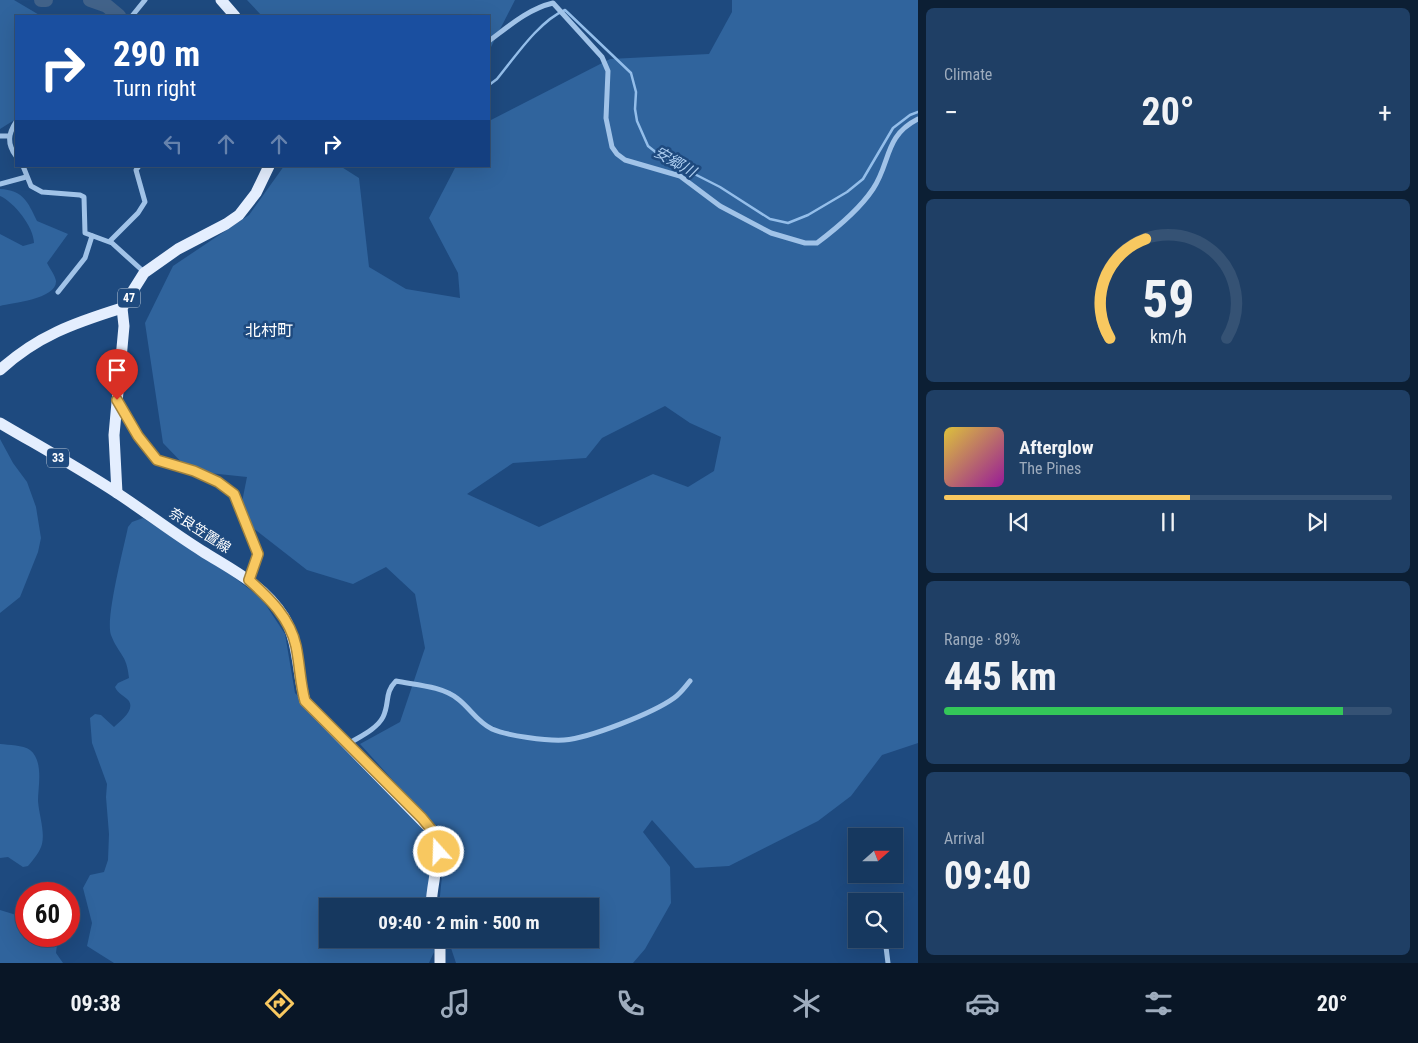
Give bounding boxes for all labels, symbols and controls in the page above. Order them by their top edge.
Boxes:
text: 290 m [113,34,200,75]
icon: right [30,35,95,100]
text: Climate [944,65,992,84]
text: Turn right [113,76,196,101]
text: 20° [1141,90,1195,134]
text: − [944,96,958,129]
text: + [1378,96,1392,129]
icon: left [159,130,187,158]
icon: ahead [212,130,240,158]
icon: ahead [265,130,293,158]
icon: right [318,130,346,158]
water label: 安郷川 [651,143,701,182]
text: 59 [1142,269,1194,330]
road number: 47 [118,288,140,308]
district label: 北村町 [245,321,293,340]
text: km/h [1150,326,1186,347]
pin [96,349,138,400]
icon: arrive [103,356,131,384]
text: Afterglow [1019,436,1093,459]
road number: 33 [47,448,69,468]
text: The Pines [1019,459,1081,478]
street label: 奈良笠置線 [166,504,234,556]
icon: previous [1005,508,1033,536]
icon: pause [1154,508,1182,536]
icon: next [1303,508,1331,536]
text: Range · 89% [944,630,1020,649]
text: 445 km [944,655,1057,699]
position arrow [412,825,464,877]
north arrow [848,828,902,882]
map controls [848,828,903,948]
text: Arrival [944,829,985,848]
text: 09:40 [944,854,1031,898]
speed limit sign: 60 [15,882,80,947]
button: search [848,893,903,948]
text: 09:40 · 2 min · 500 m [378,911,540,934]
icon: directions [262,986,297,1021]
icon: music [438,986,473,1021]
icon: phone [613,986,648,1021]
icon: climate [789,986,824,1021]
icon: car [965,986,1000,1021]
icon: filters [1141,986,1176,1021]
text: 09:38 [70,991,121,1016]
text: 20° [1317,991,1348,1016]

